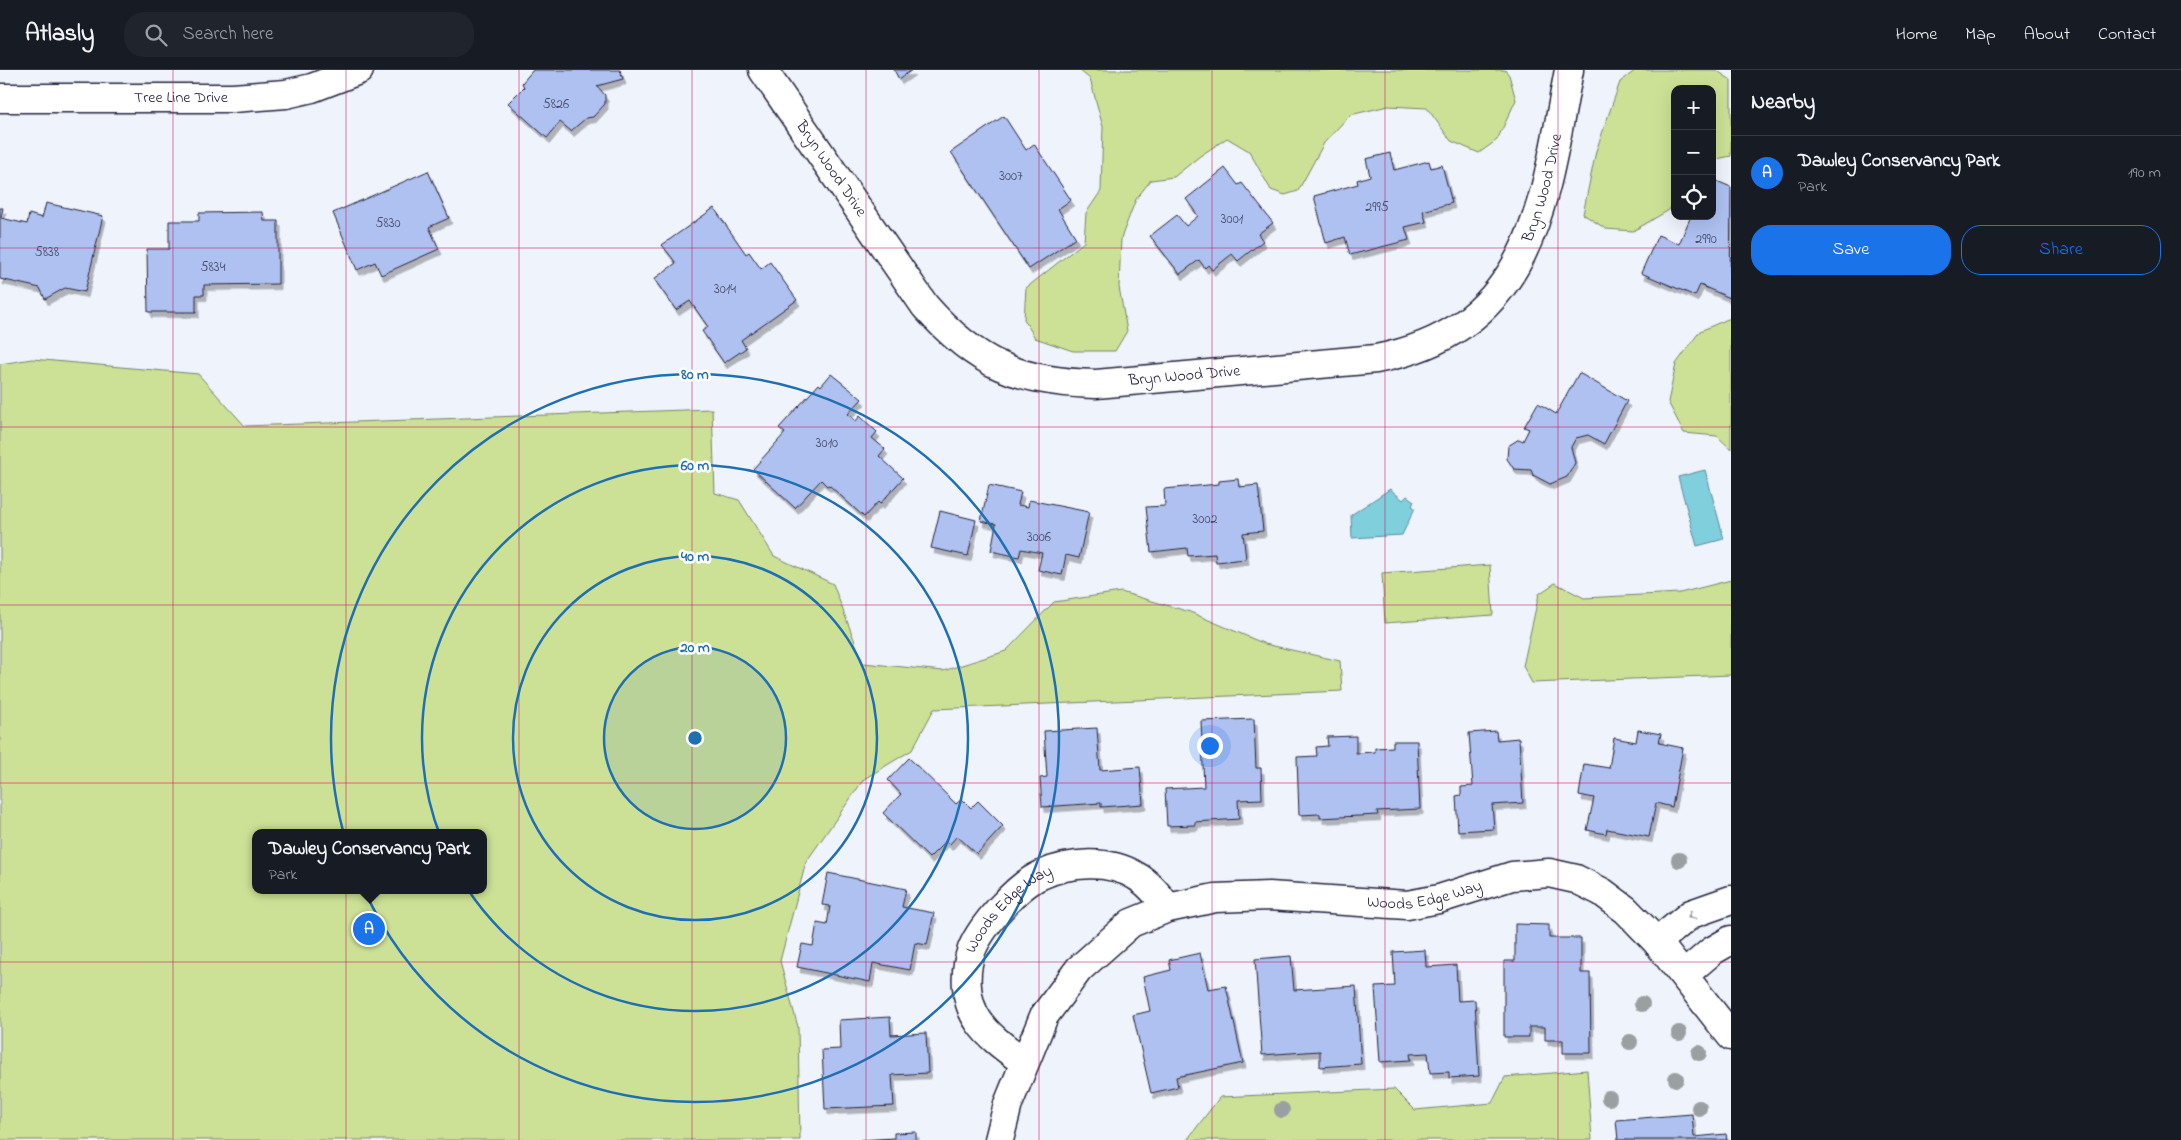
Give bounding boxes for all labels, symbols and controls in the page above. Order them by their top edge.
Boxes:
search box [124,12,474,57]
text: Atlasly [25,17,94,52]
icon: search [142,21,170,49]
text: Search here [182,21,273,48]
text: Home [1896,22,1937,48]
text: Map [1965,22,1996,48]
text: About [2024,22,2070,48]
text: Contact [2098,22,2156,48]
map controls [1671,85,1716,220]
button: + [1671,85,1716,130]
street label: Tree Line Drive [134,86,229,110]
text: Nearby [1751,88,1815,118]
house number: 5826 [543,94,569,115]
street label: Bryn Wood Drive [789,115,873,223]
button: − [1671,130,1716,175]
street label: Bryn Wood Drive [1516,131,1569,247]
text: Dawley Conservancy Park [1798,148,2000,175]
text: A [1762,161,1772,185]
text: 190 m [2128,161,2161,185]
house number: 3007 [999,166,1023,187]
button: locate [1671,175,1716,220]
text: Park [1798,175,1827,199]
house number: 2995 [1365,197,1389,218]
house number: 3001 [1221,209,1244,230]
house number: 5830 [375,213,401,234]
button: Save [1751,225,1951,275]
button: Share [1961,225,2161,275]
house number: 2990 [1695,229,1717,250]
house number: 5838 [35,242,59,263]
house number: 5834 [201,257,226,278]
house number: 3014 [714,279,736,300]
street label: Bryn Wood Drive [1127,359,1242,393]
text: 80 m [680,364,709,386]
house number: 3010 [816,433,838,454]
text: 60 m [680,455,710,477]
house number: 3002 [1193,509,1217,530]
house number: 3006 [1027,527,1051,548]
text: 40 m [680,546,709,568]
text: 20 m [679,637,710,659]
centre of rings [686,729,704,747]
your location [1197,733,1223,759]
popup [252,829,487,894]
text: Dawley Conservancy Park [268,836,471,863]
street label: Woods Edge Way [960,859,1056,957]
text: Park [268,863,297,887]
street label: Woods Edge Way [1366,874,1485,917]
one-way arrow [1687,909,1696,919]
pin: A [353,910,385,948]

